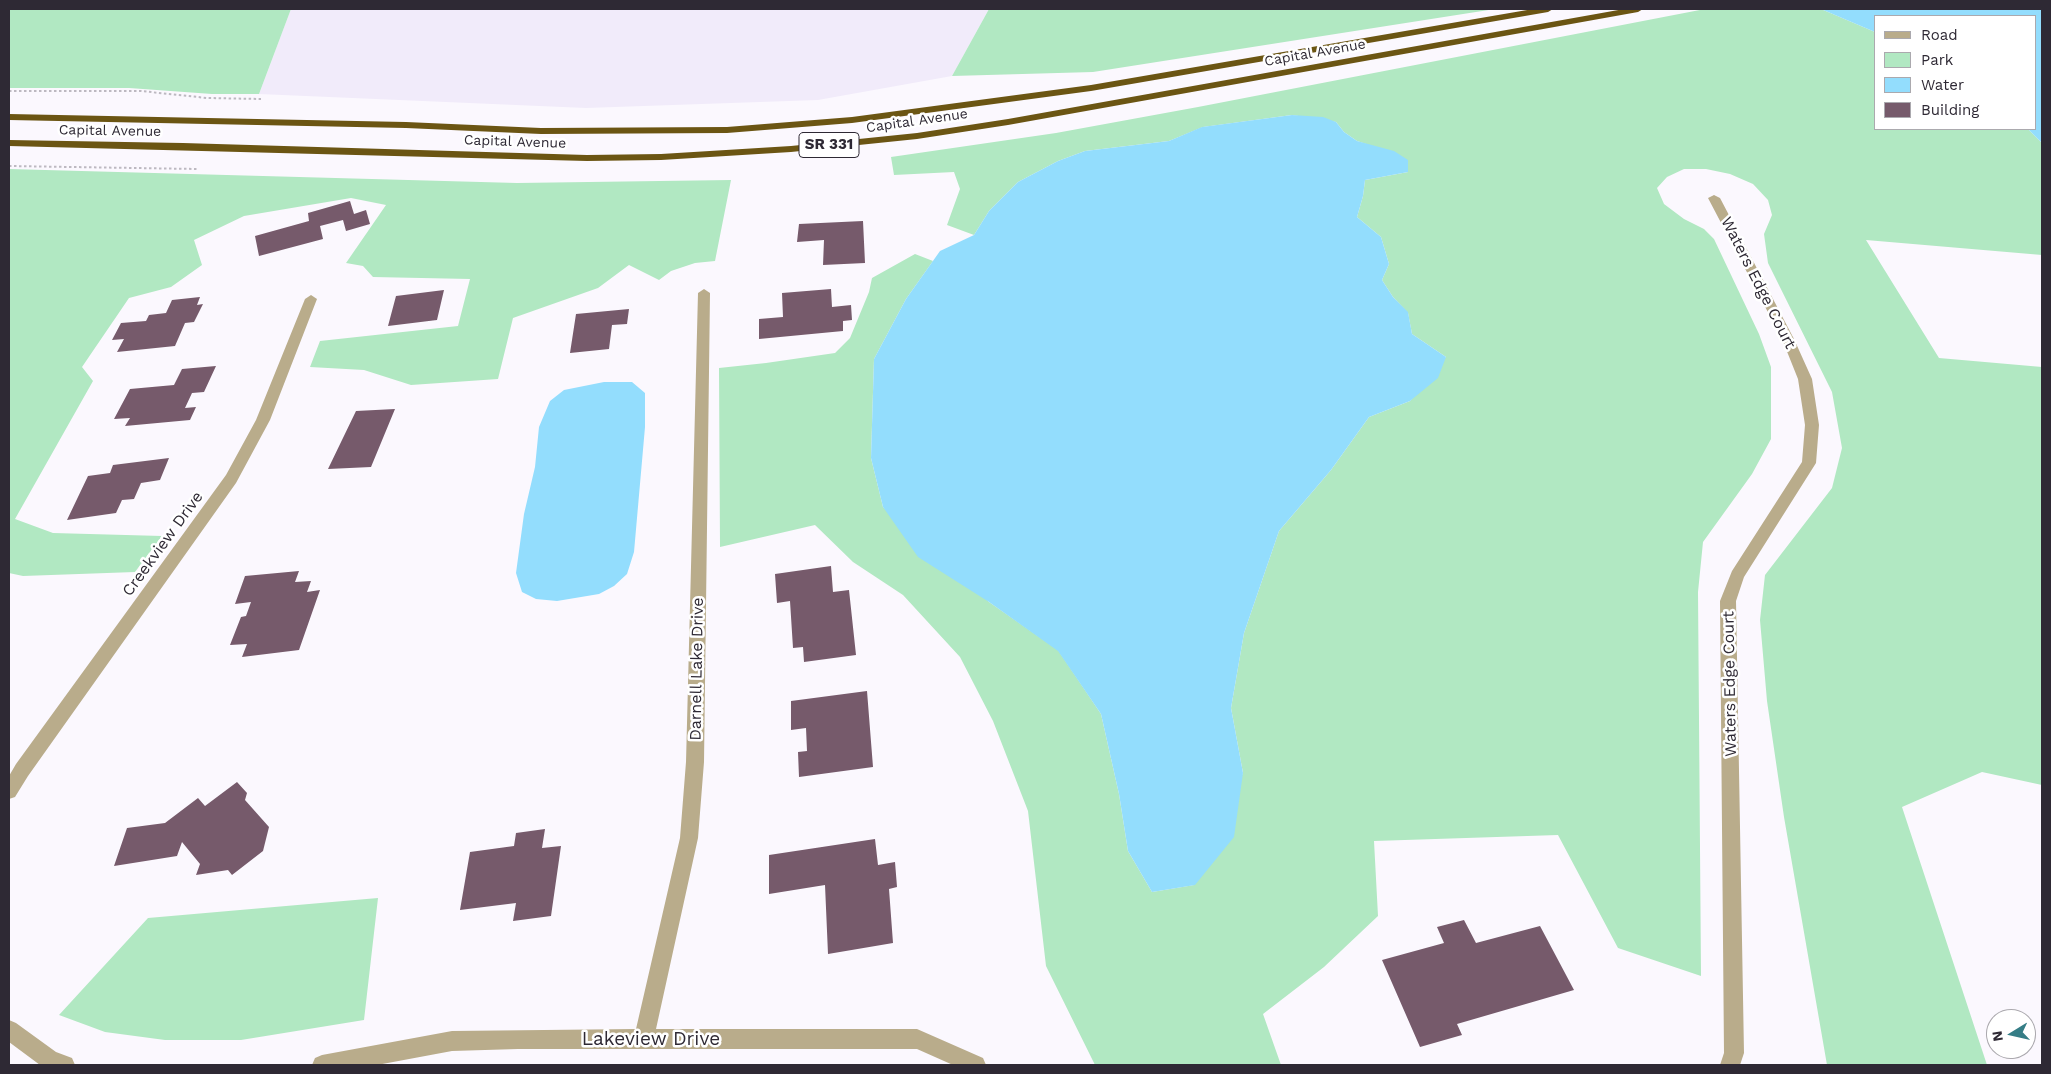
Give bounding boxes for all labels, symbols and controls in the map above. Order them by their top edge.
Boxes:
legend [1874,15,2036,130]
text: Road [1921,26,1958,44]
street label: Capital Avenue [1263,36,1367,70]
text: Park [1921,51,1953,69]
text: Water [1921,76,1964,94]
text: Building [1921,101,1979,119]
street label: Capital Avenue [865,106,969,136]
street label: Capital Avenue [59,122,161,140]
street label: Capital Avenue [464,132,566,152]
road number: SR 331 [799,132,859,158]
street label: Waters Edge Court [1716,214,1800,352]
street label: Creekview Drive [118,488,208,600]
street label: Darnell Lake Drive [686,597,708,741]
street label: Waters Edge Court [1719,611,1741,757]
north arrow [1986,1009,2036,1059]
street label: Lakeview Drive [582,1028,720,1050]
text: N [1988,1030,2006,1043]

